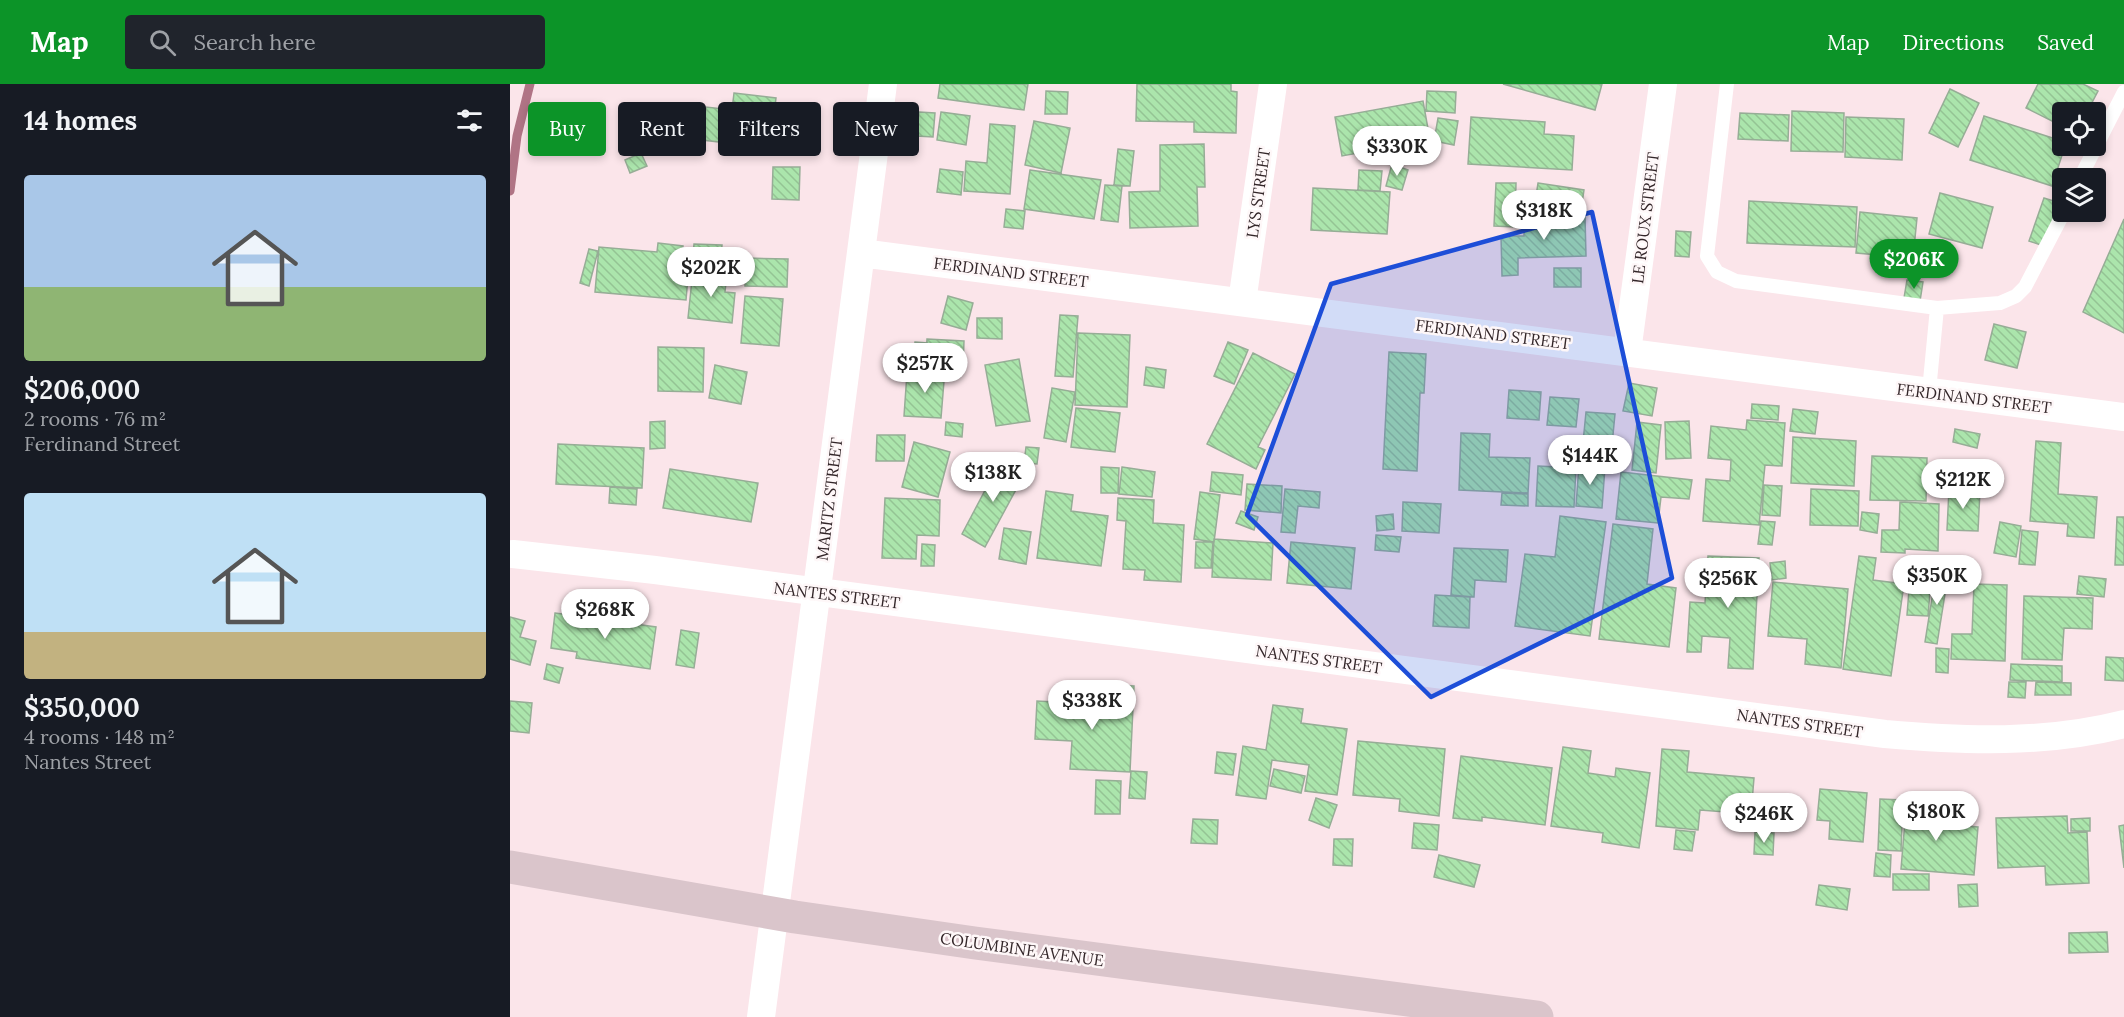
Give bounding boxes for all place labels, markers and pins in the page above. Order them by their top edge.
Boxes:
pin: $330K [1355,126,1439,177]
pin: $318K [1502,190,1586,241]
pin: $206K [1872,239,1956,290]
pin: $202K [669,247,753,298]
pin: $257K [883,343,967,394]
pin: $144K [1548,435,1632,486]
pin: $138K [951,452,1035,503]
pin: $212K [1921,459,2005,510]
pin: $350K [1895,555,1979,606]
pin: $256K [1686,558,1770,609]
pin: $268K [563,589,647,640]
pin: $338K [1050,680,1134,731]
pin: $180K [1894,791,1978,842]
pin: $246K [1722,793,1806,844]

